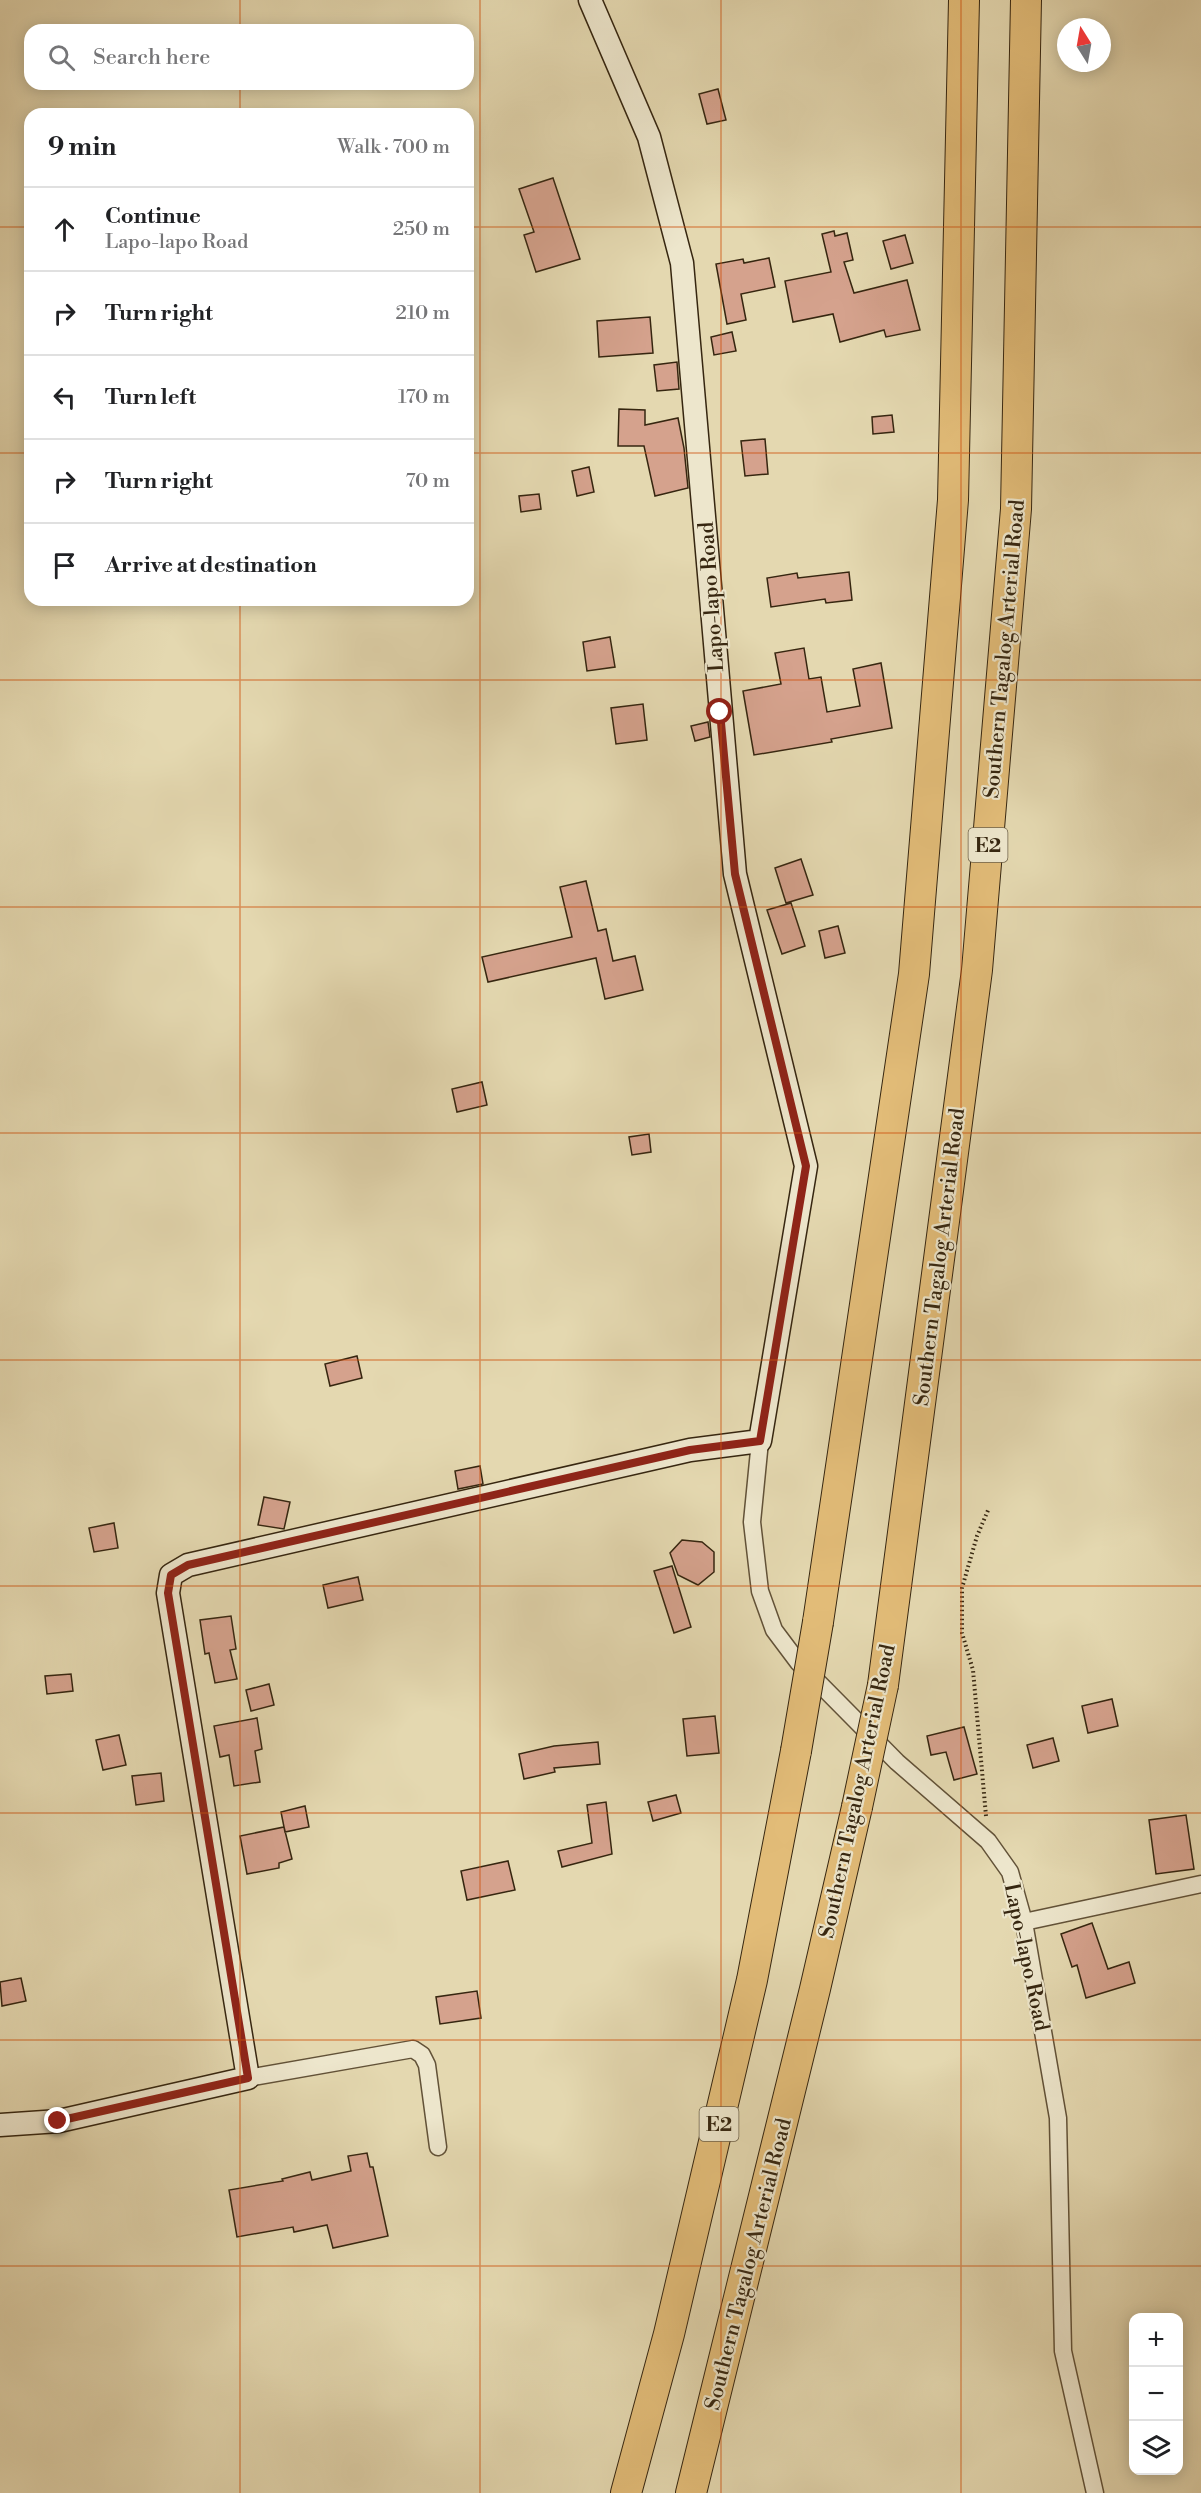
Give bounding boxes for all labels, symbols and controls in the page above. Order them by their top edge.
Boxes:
north arrow [1057,18,1111,72]
search box [24,24,474,90]
icon: search [45,41,78,74]
text: Search here [93,44,210,71]
text: 9 min [48,131,116,163]
text: Walk · 700 m [337,135,450,160]
text: Continue [105,203,201,230]
icon: ahead [48,213,81,246]
text: 250 m [393,217,450,242]
text: Lapo-lapo Road [105,230,248,255]
icon: right [48,297,81,330]
text: Turn right [105,300,213,327]
text: 210 m [395,301,450,326]
icon: left [48,381,81,414]
text: Turn left [105,384,196,411]
text: 170 m [398,385,450,410]
icon: right [48,465,81,498]
text: Turn right [105,468,213,495]
text: 70 m [406,469,450,494]
street label: Southern Tagalog Arterial Road [979,498,1031,800]
street label: Lapo-lapo Road [694,521,730,673]
icon: arrive [48,549,81,582]
text: Arrive at destination [105,552,317,579]
route start [706,698,732,724]
road number: E2 [968,828,1008,862]
street label: Southern Tagalog Arterial Road [909,1107,971,1408]
street label: Southern Tagalog Arterial Road [814,1642,902,1941]
street label: Lapo-lapo Road [998,1881,1054,2034]
route end [44,2107,70,2133]
road number: E2 [700,2107,738,2141]
street label: Southern Tagalog Arterial Road [700,2115,798,2413]
map controls [1129,2313,1183,2475]
button: + [1129,2313,1183,2367]
button: − [1129,2367,1183,2421]
button: layers [1129,2421,1183,2475]

